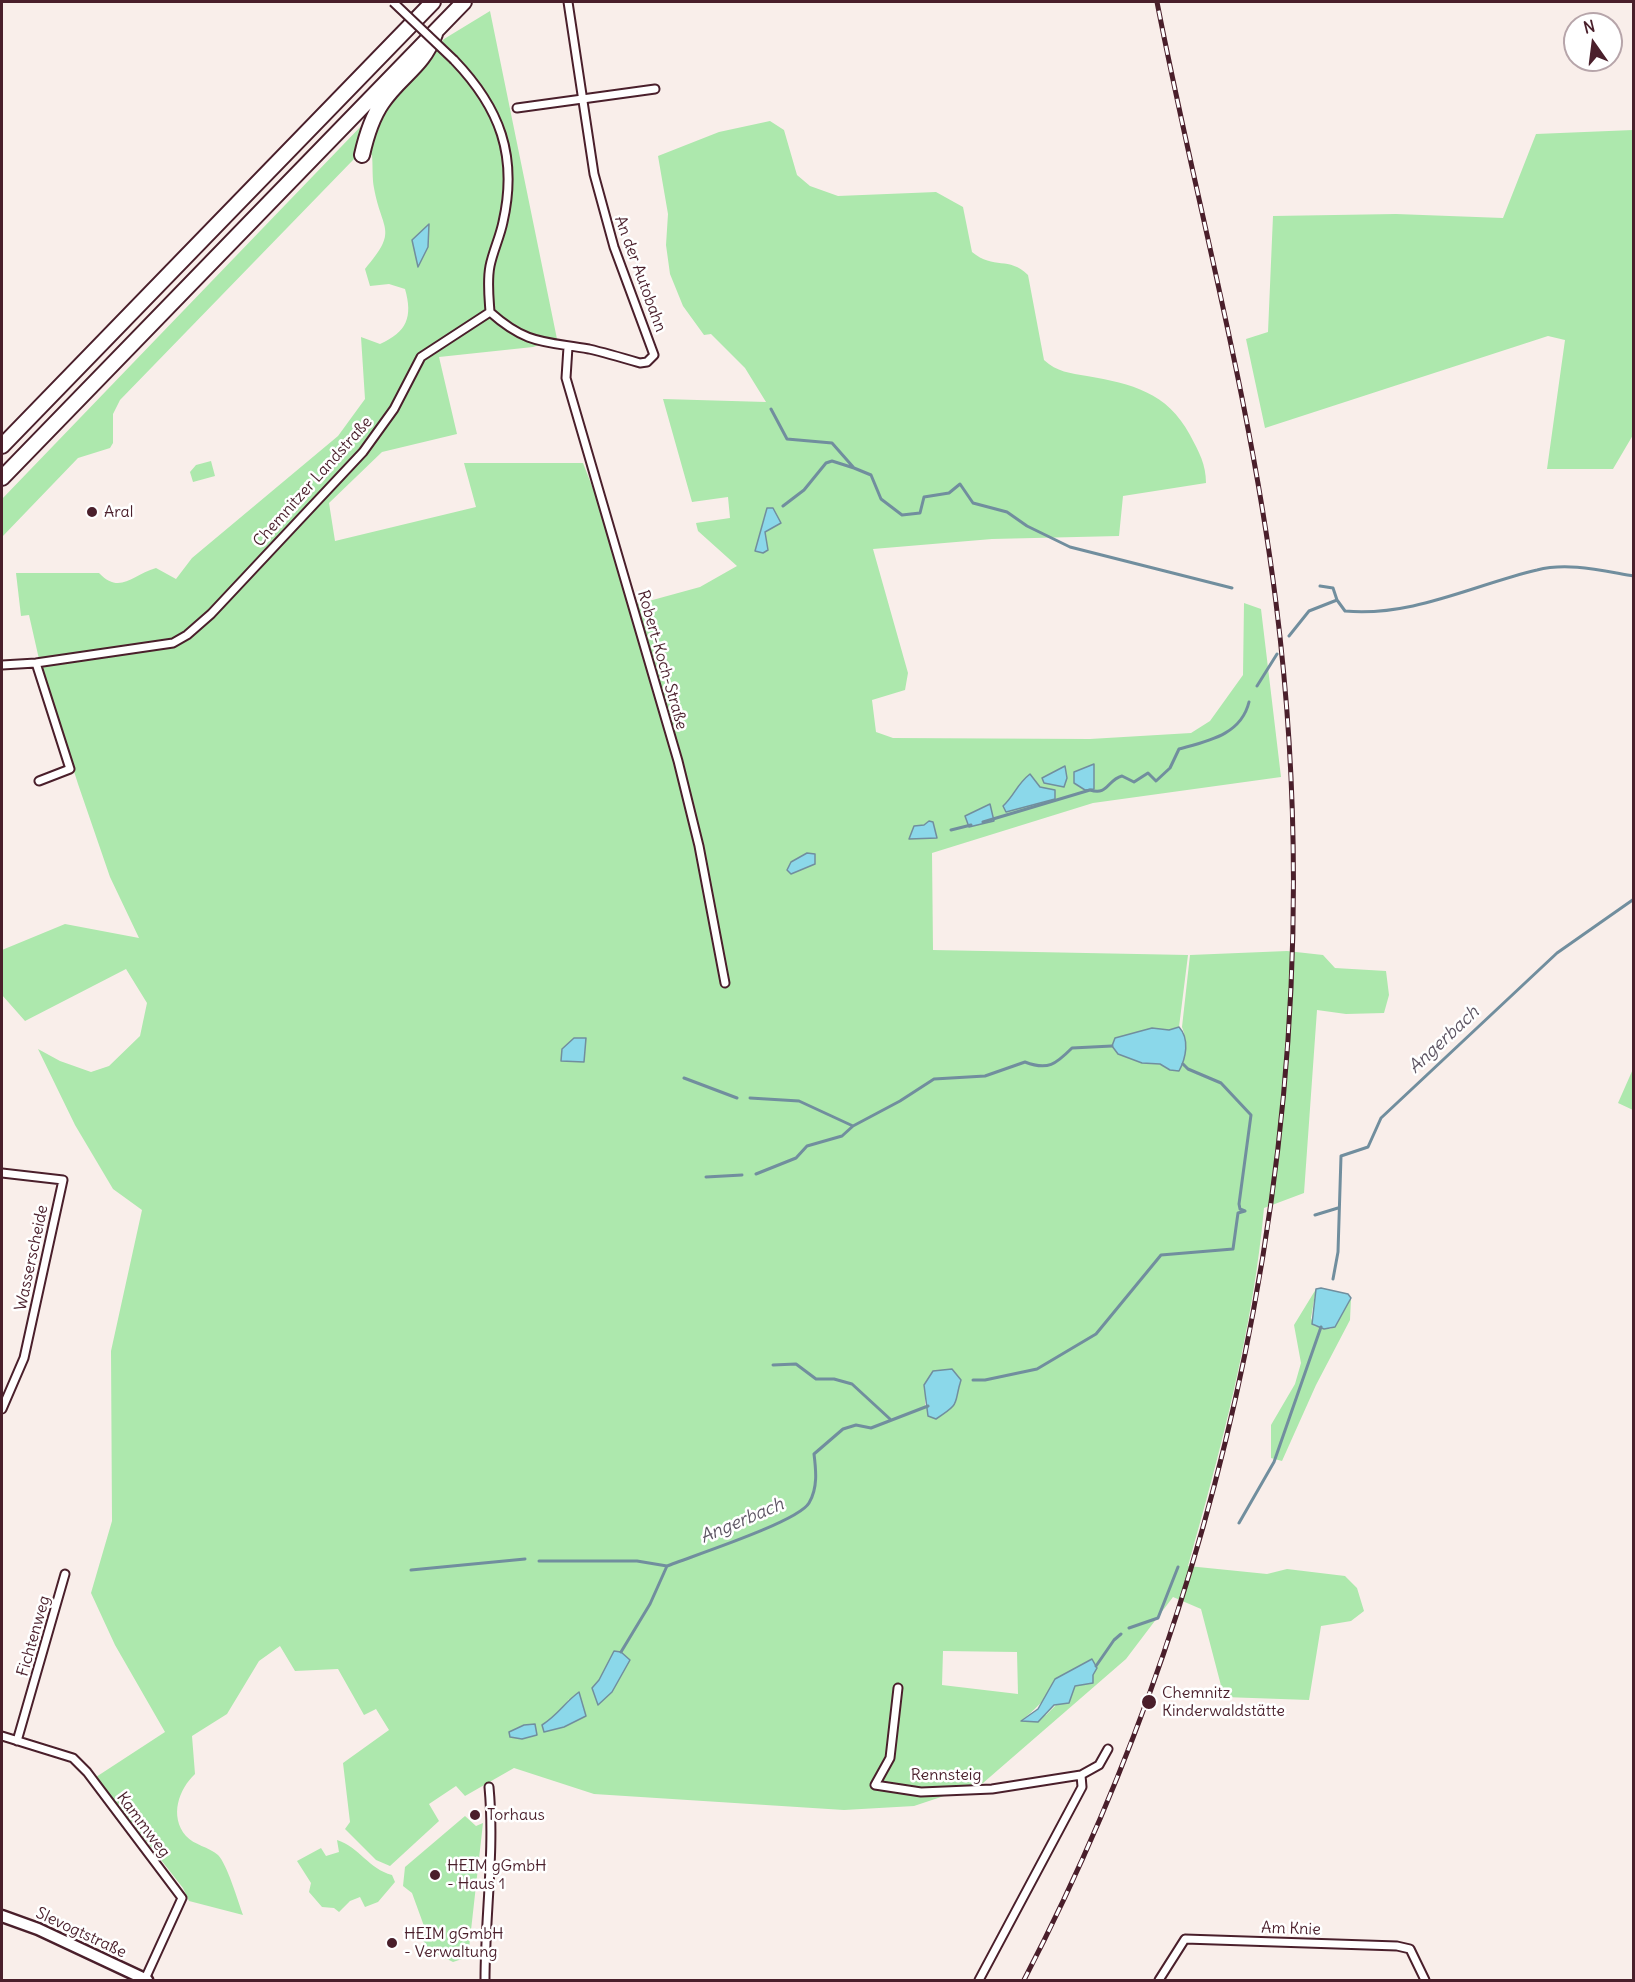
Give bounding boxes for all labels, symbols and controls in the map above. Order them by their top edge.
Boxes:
north arrow [1563,12,1623,72]
text: N [1581,15,1597,38]
street label: An der Autobahn [610,213,670,335]
street label: Chemnitzer Landstraße [249,413,377,551]
place label: Aral [104,502,133,522]
marker: Aral [85,505,99,519]
street label: Robert-Koch-Straße [633,588,691,732]
water label: Angerbach [1404,1002,1484,1078]
street label: Wasserscheide [11,1203,53,1313]
water label: Angerbach [697,1494,787,1548]
street label: Fichtenweg [13,1593,55,1679]
place label: Chemnitz Kinderwaldstätte [1162,1683,1285,1721]
marker: Chemnitz Kinderwaldstätte [1140,1693,1158,1711]
street label: Rennsteig [911,1765,981,1785]
street label: Kammweg [112,1788,174,1862]
place label: Torhaus [487,1805,545,1825]
marker: Torhaus [468,1808,482,1822]
place label: HEIM gGmbH - Haus 1 [447,1856,547,1894]
marker: HEIM gGmbH - Haus 1 [428,1868,442,1882]
street label: Slevogtstraße [33,1904,129,1962]
street label: Am Knie [1261,1918,1321,1940]
place label: HEIM gGmbH - Verwaltung [404,1924,504,1962]
marker: HEIM gGmbH - Verwaltung [385,1936,399,1950]

